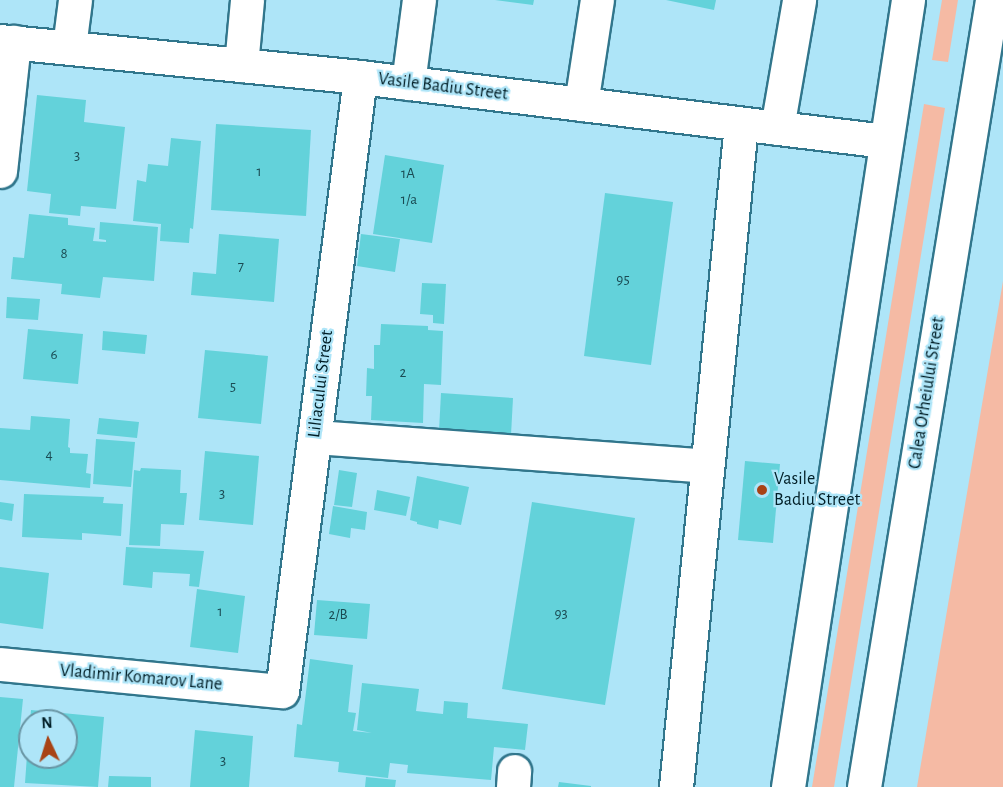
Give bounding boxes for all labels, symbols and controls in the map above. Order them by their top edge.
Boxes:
street label: Vasile Badiu Street [377,68,509,106]
house number: 3 [74,147,80,165]
house number: 1 [256,163,262,181]
house number: 1A [401,165,415,183]
house number: 1/a [401,191,417,209]
house number: 8 [60,245,68,263]
house number: 7 [238,258,244,276]
house number: 95 [616,271,630,289]
street label: Calea Orheiului Street [904,316,950,470]
street label: Liliacului Street [304,329,338,439]
house number: 6 [50,346,58,364]
house number: 2 [400,364,406,382]
house number: 5 [230,378,236,396]
house number: 4 [45,446,53,464]
place label: Vasile Badiu Street [774,469,860,512]
marker: Vasile Badiu Street [755,483,769,497]
house number: 3 [219,485,225,503]
house number: 1 [217,603,223,621]
house number: 93 [554,605,568,623]
house number: 2/B [328,606,348,624]
street label: Vladimir Komarov Lane [59,660,223,696]
north arrow [18,709,78,769]
text: N [41,715,53,731]
house number: 3 [220,752,226,770]

